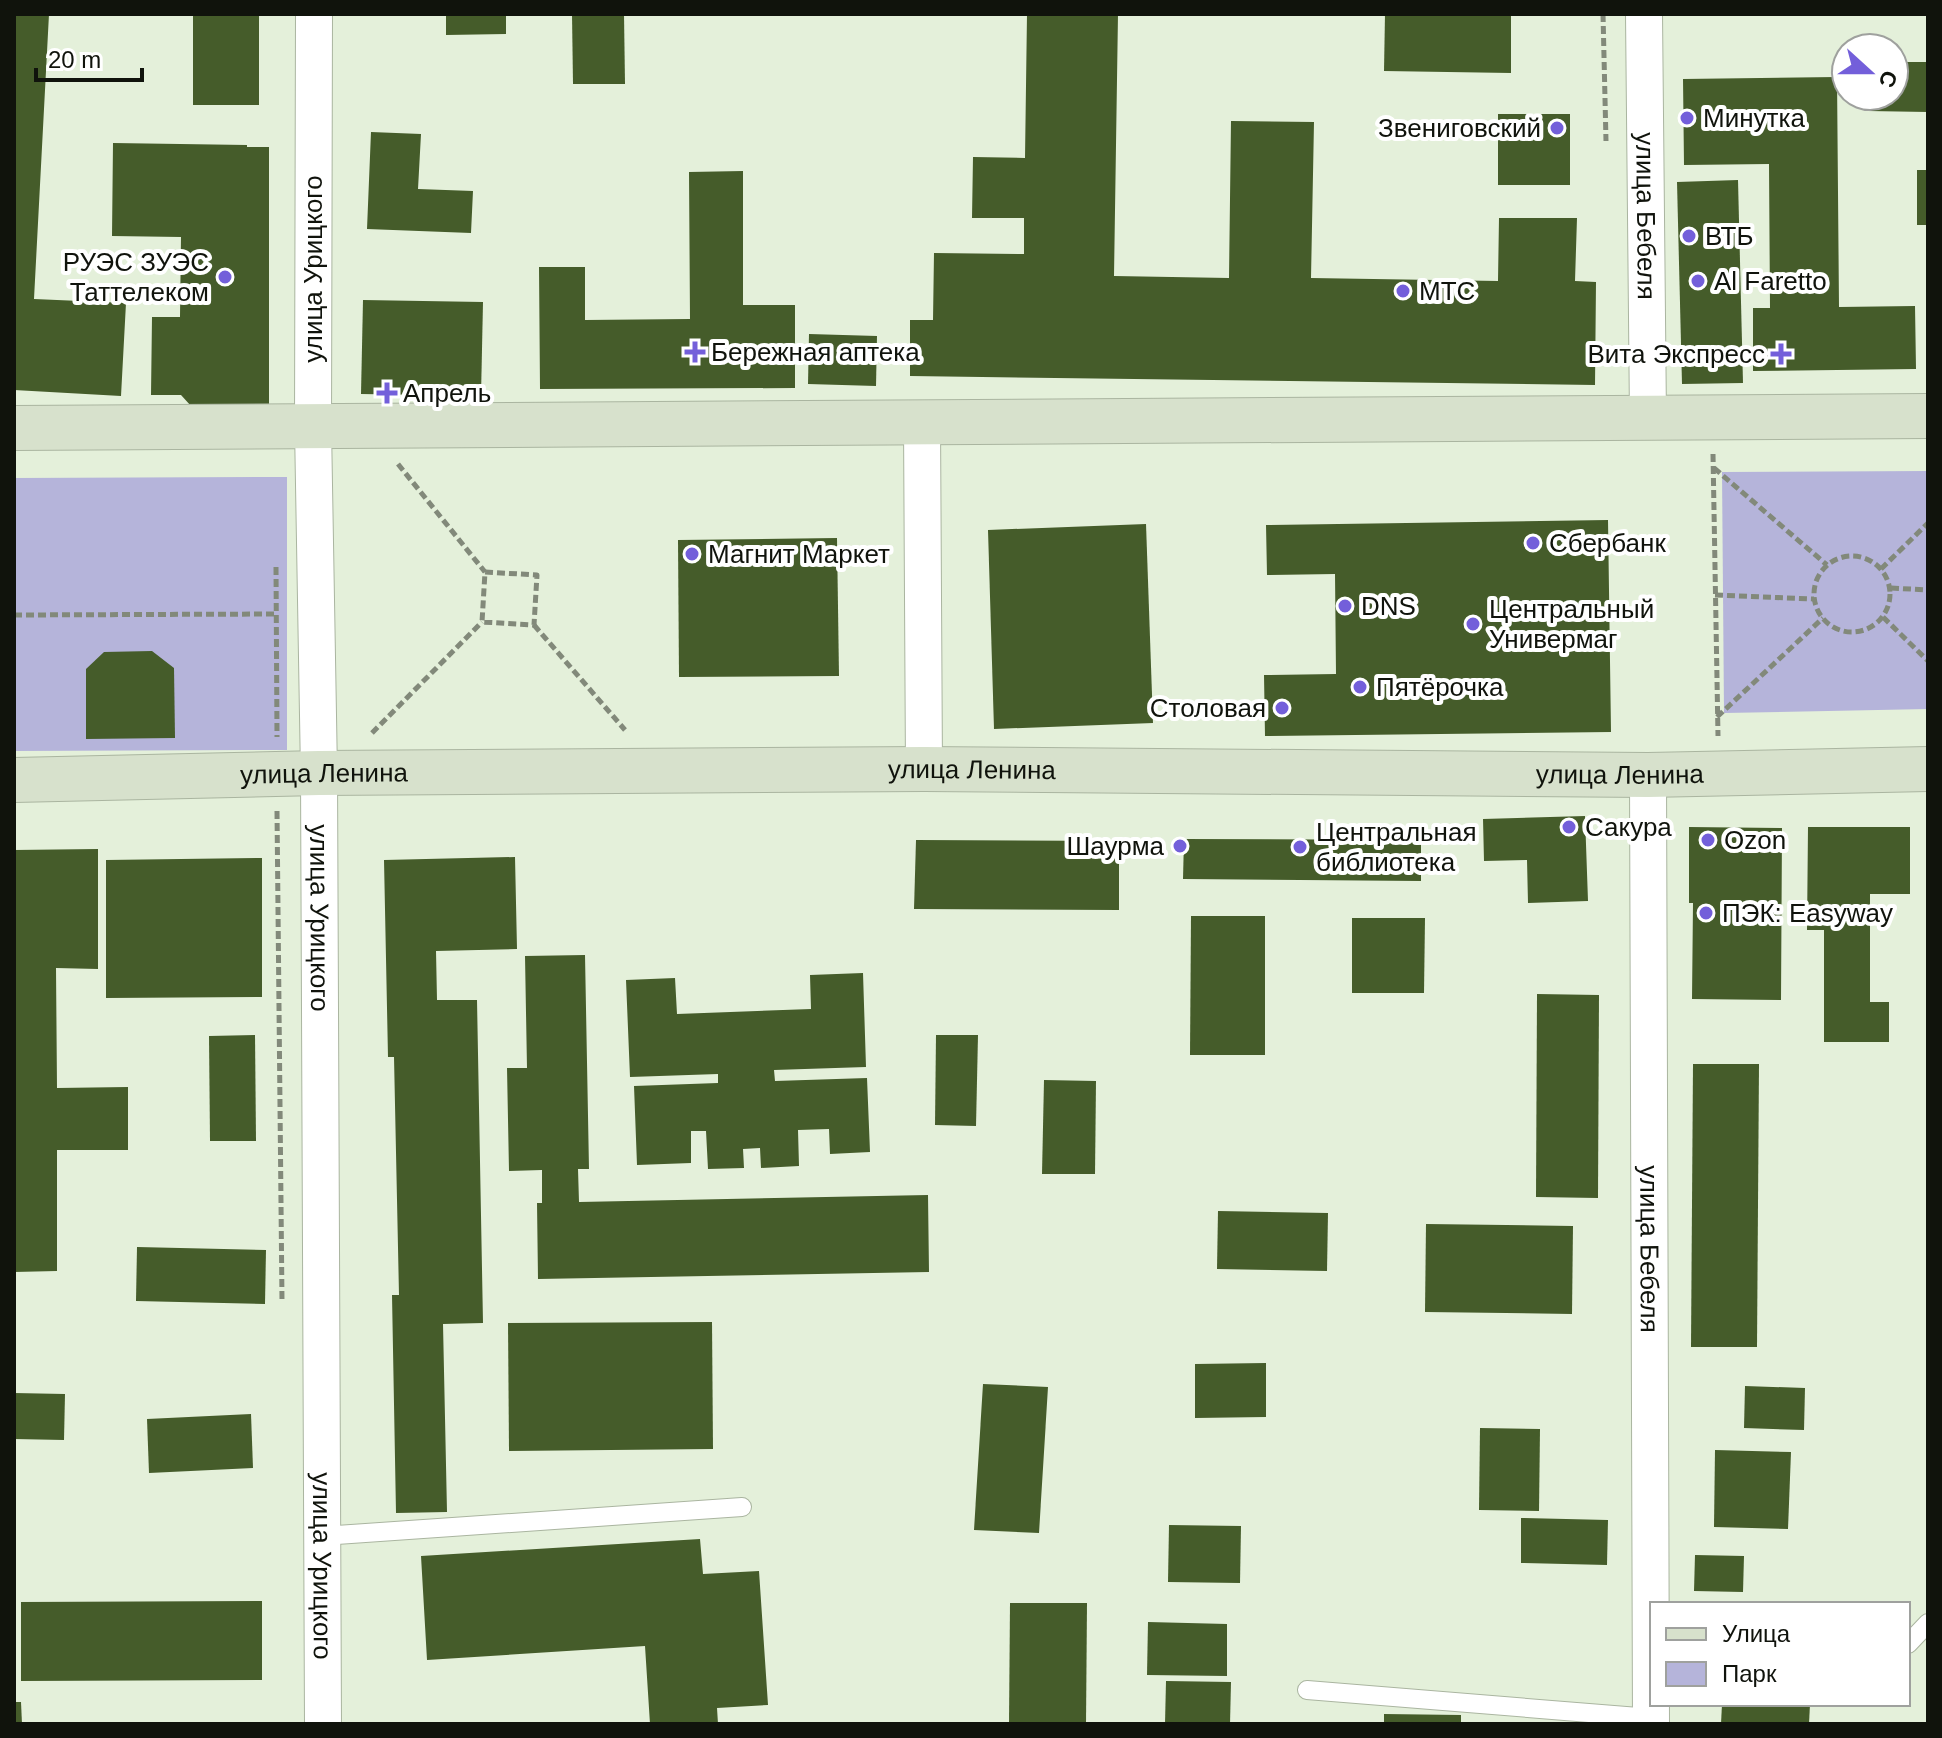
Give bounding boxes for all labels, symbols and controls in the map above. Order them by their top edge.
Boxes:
scale bar [36,32,142,82]
north arrow [1830,32,1910,112]
text: 20 m [48,46,101,73]
text: С [1874,67,1903,91]
place label: Минутка [1703,103,1805,133]
marker: Минутка [1678,109,1696,127]
place label: Звениговский [1378,113,1541,143]
marker: Звениговский [1548,119,1566,137]
street label: улица Бебеля [1630,132,1662,300]
street label: улица Урицкого [298,175,328,363]
place label: ВТБ [1705,221,1754,251]
marker: ВТБ [1680,227,1698,245]
place label: РУЭС ЗУЭС Таттелеком [63,247,209,307]
place label: Al Faretto [1714,266,1827,296]
marker: РУЭС ЗУЭС Таттелеком [216,268,234,286]
marker: Al Faretto [1689,272,1707,290]
place label: МТС [1419,276,1475,306]
marker: МТС [1394,282,1412,300]
place label: Бережная аптека [711,337,920,367]
place label: Вита Экспресс [1587,339,1765,369]
marker: Бережная аптека [686,343,704,361]
marker: Вита Экспресс [1772,345,1790,363]
place label: Апрель [403,378,491,408]
marker: Апрель [378,384,396,402]
place label: Сбербанк [1549,528,1666,558]
marker: Сбербанк [1524,534,1542,552]
place label: Магнит Маркет [708,539,890,569]
marker: Магнит Маркет [683,545,701,563]
place label: DNS [1361,591,1416,621]
place label: Центральный Универмаг [1489,594,1654,654]
marker: DNS [1336,597,1354,615]
marker: Центральный Универмаг [1464,615,1482,633]
place label: Пятёрочка [1376,672,1504,702]
marker: Пятёрочка [1351,678,1369,696]
place label: Столовая [1150,693,1266,723]
marker: Столовая [1273,699,1291,717]
street label: улица Ленина [888,754,1057,785]
street label: улица Ленина [240,757,409,790]
street label: улица Ленина [1536,759,1705,790]
place label: Сакура [1585,812,1672,842]
place label: Центральная библиотека [1316,817,1477,877]
marker: Сакура [1560,818,1578,836]
street label: улица Урицкого [304,824,335,1012]
place label: Ozon [1724,825,1786,855]
place label: Шаурма [1067,831,1165,861]
marker: Ozon [1699,831,1717,849]
marker: Шаурма [1171,837,1189,855]
marker: Центральная библиотека [1291,838,1309,856]
place label: ПЭК: Easyway [1722,898,1893,928]
marker: ПЭК: Easyway [1697,904,1715,922]
street label: улица Бебеля [1634,1165,1665,1333]
street label: улица Урицкого [307,1472,338,1660]
legend [1650,1602,1910,1706]
text: Улица [1722,1620,1791,1647]
text: Парк [1722,1660,1777,1687]

